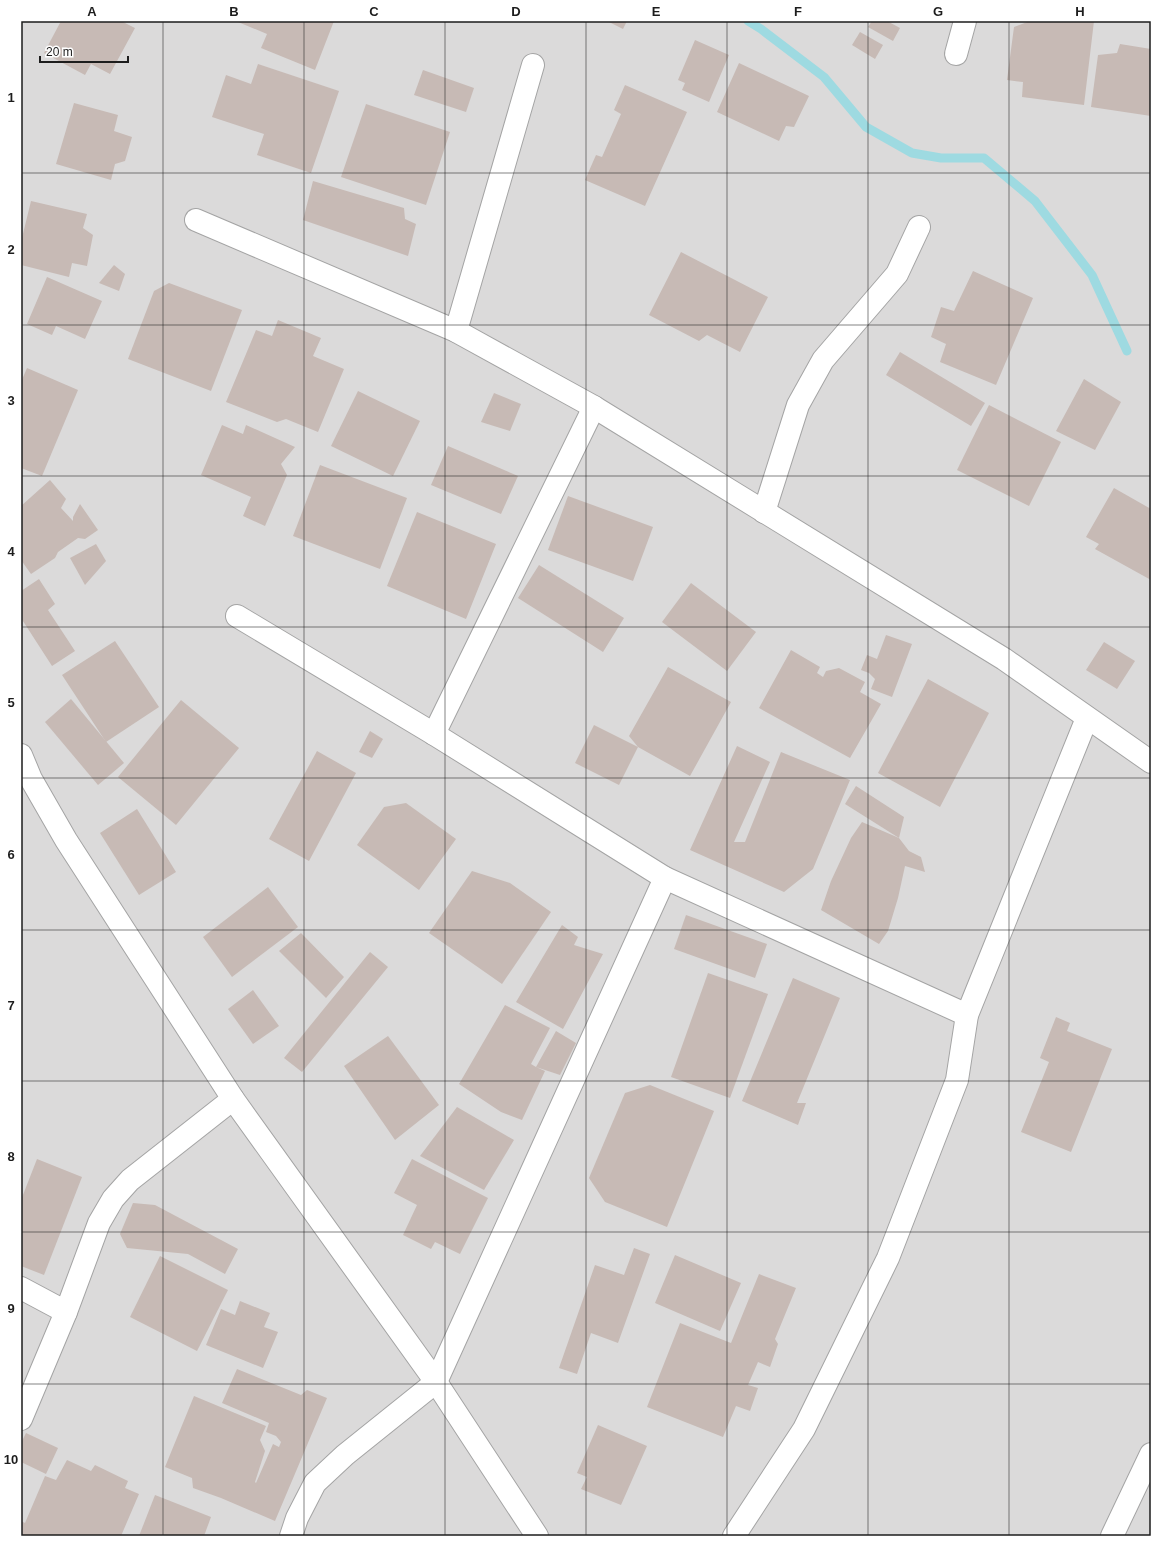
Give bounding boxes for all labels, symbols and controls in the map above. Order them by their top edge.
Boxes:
text: A [87,4,97,19]
text: B [229,4,239,19]
text: C [369,4,379,19]
text: D [511,4,521,19]
text: E [652,4,661,19]
text: F [794,4,802,19]
text: G [933,4,943,19]
text: H [1075,4,1085,19]
scale bar [40,38,128,64]
text: 20 m [46,45,73,59]
text: 1 [7,90,15,105]
text: 2 [7,242,15,257]
text: 3 [7,393,15,408]
text: 4 [7,544,15,559]
text: 5 [7,695,15,710]
text: 6 [7,847,15,862]
text: 7 [7,998,15,1013]
text: 8 [7,1149,15,1164]
text: 9 [7,1301,15,1316]
text: 10 [4,1452,18,1467]

